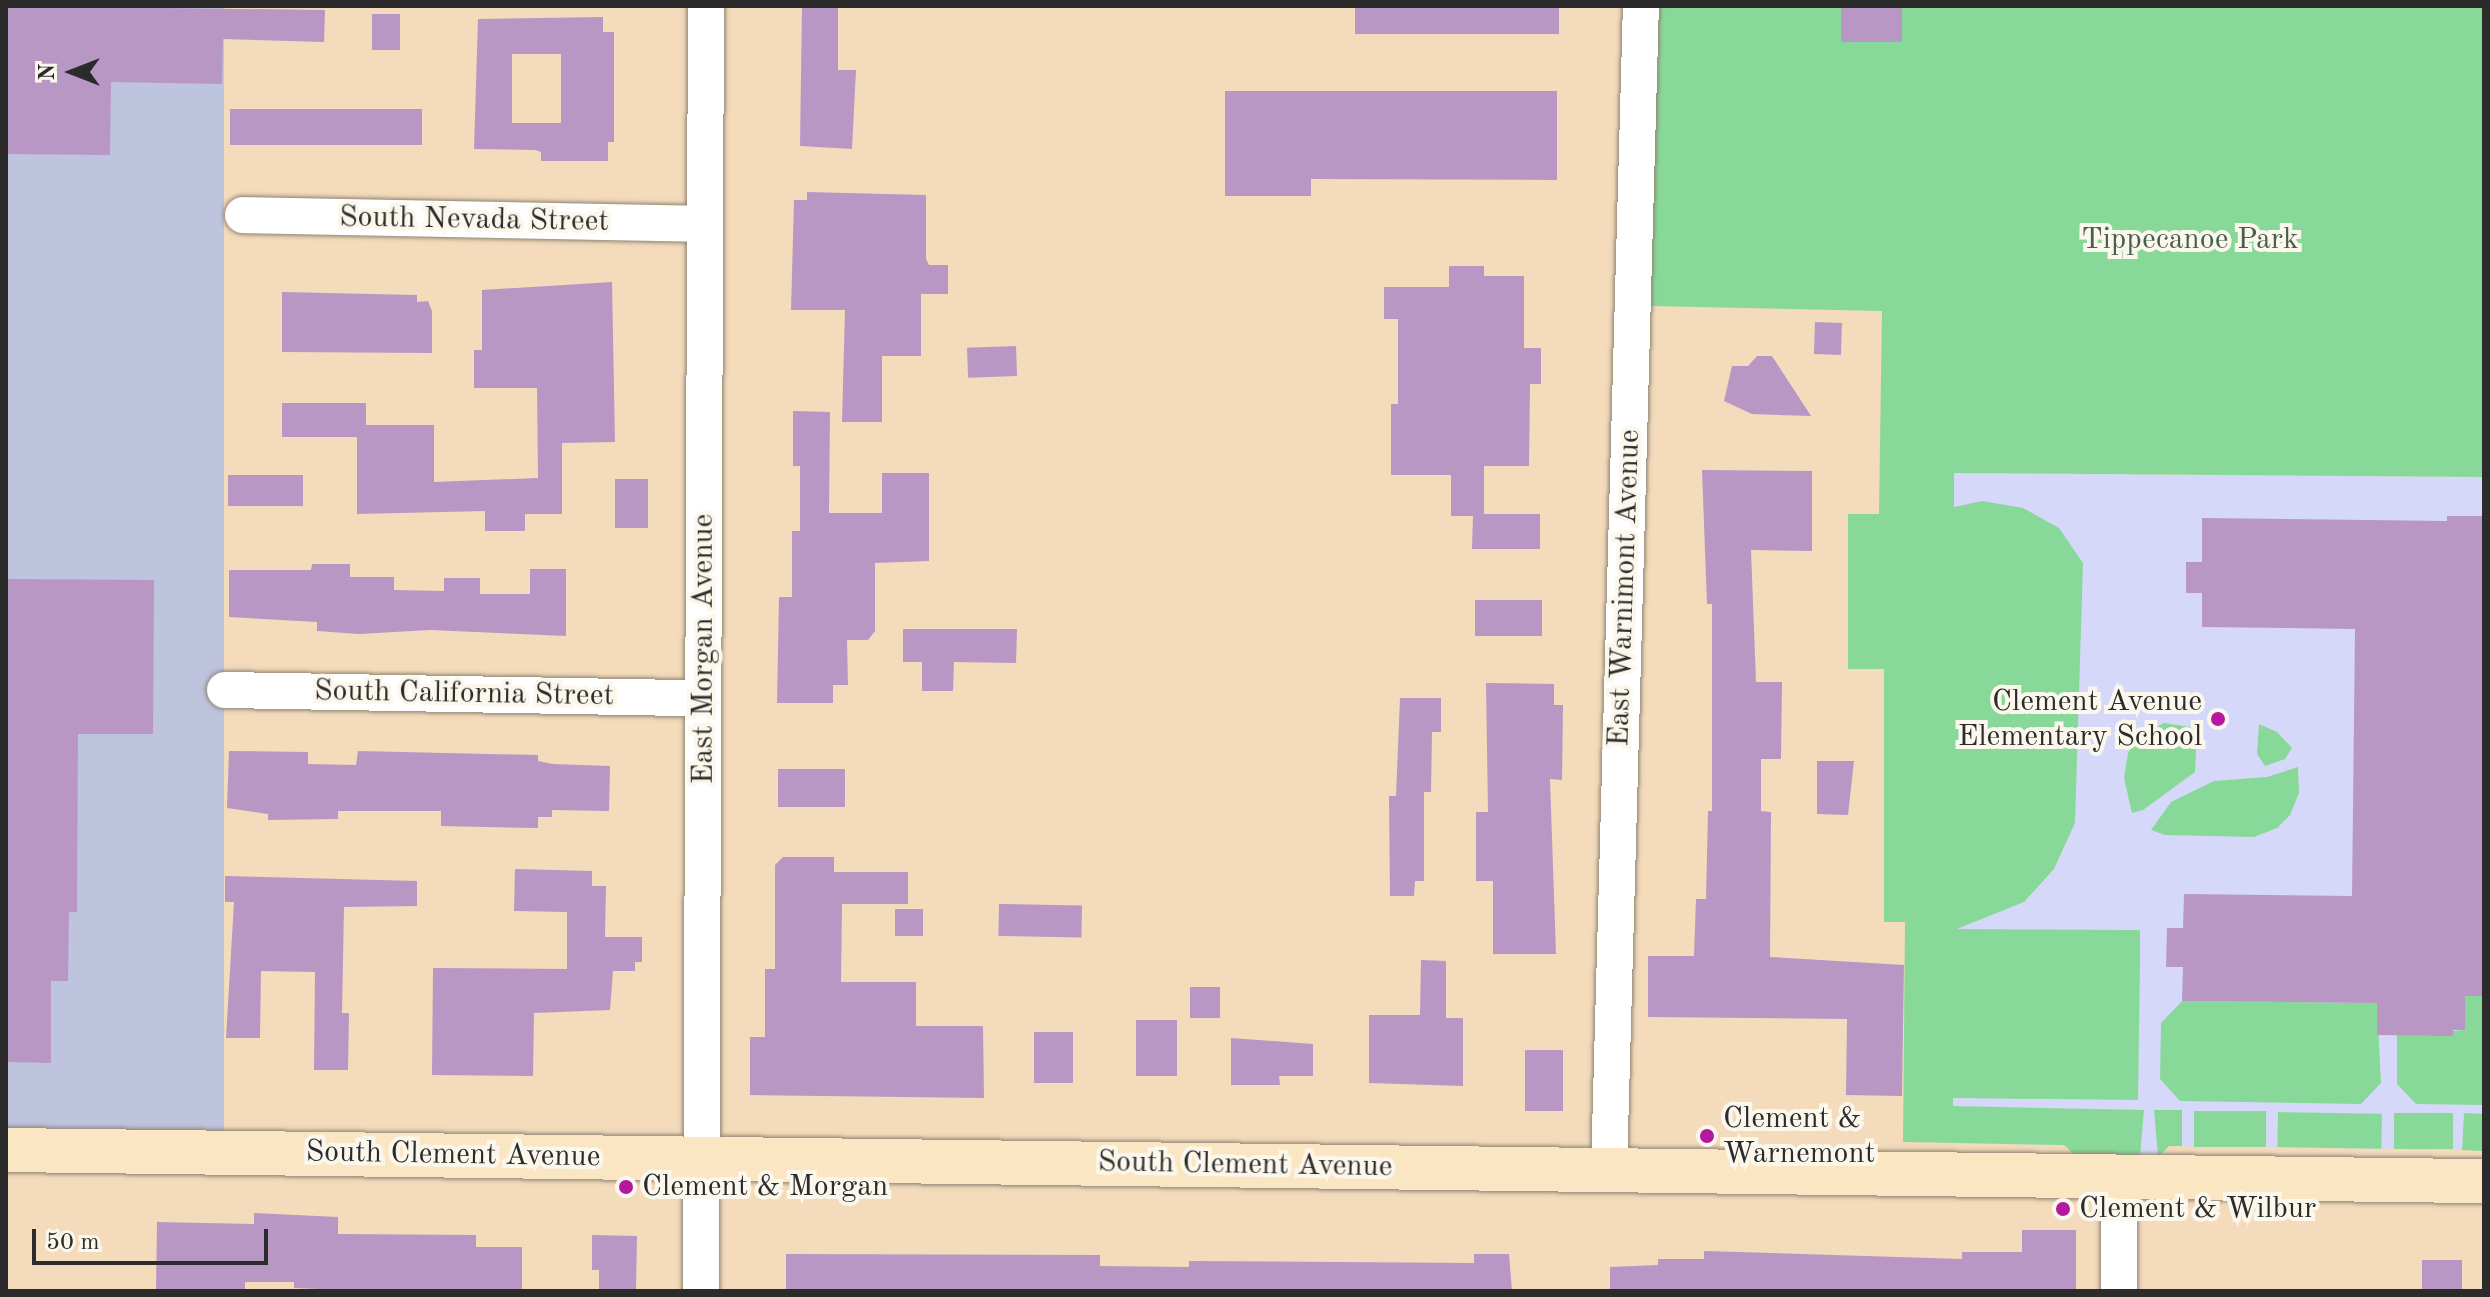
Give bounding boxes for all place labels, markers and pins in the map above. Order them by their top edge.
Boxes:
place label: Clement Avenue Elementary School [1958,684,2202,754]
marker: Clement Avenue Elementary School [2209,710,2227,728]
place label: Clement & Warnemont [1723,1101,1875,1172]
marker: Clement & Warnemont [1698,1127,1716,1145]
place label: Clement & Morgan [642,1169,888,1205]
marker: Clement & Morgan [617,1178,635,1196]
place label: Clement & Wilbur [2079,1191,2316,1227]
marker: Clement & Wilbur [2054,1200,2072,1218]

